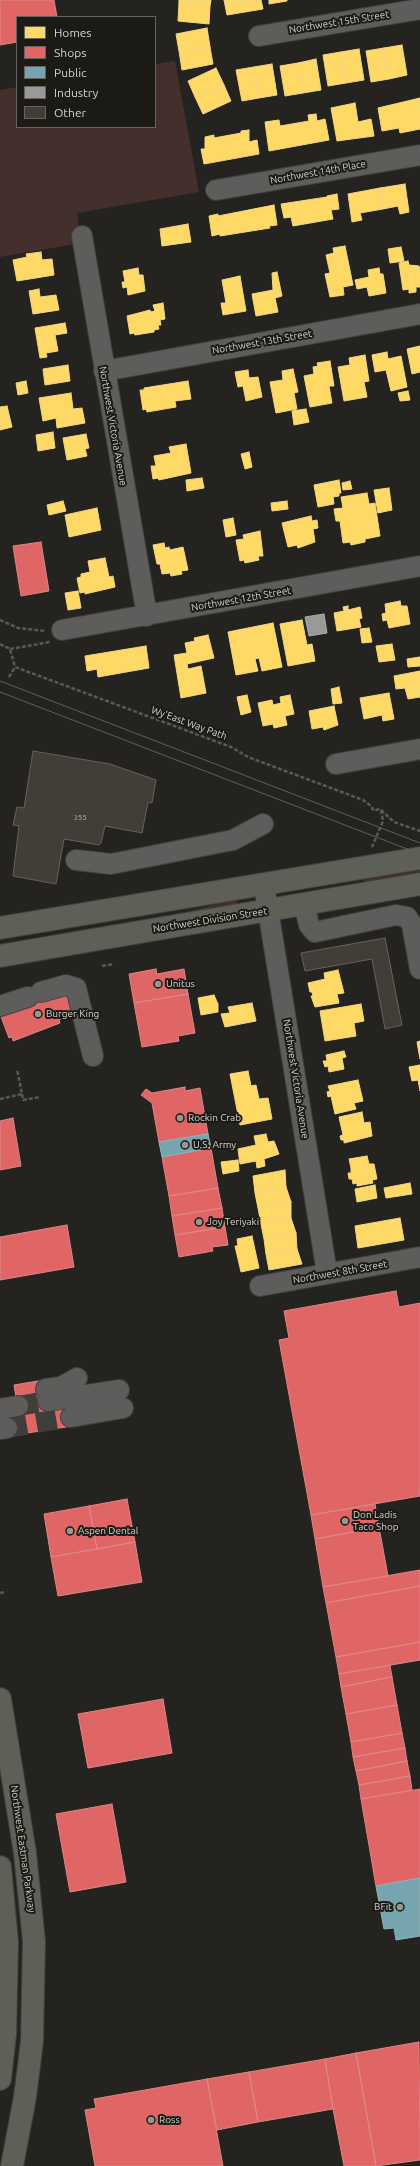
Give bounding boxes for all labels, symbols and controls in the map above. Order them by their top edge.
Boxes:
street label: Northwest 15th Street [288,8,390,36]
legend [16,16,156,128]
text: Homes [54,26,92,39]
text: Shops [54,46,86,59]
text: Public [54,66,87,79]
text: Industry [54,86,98,99]
text: Other [54,106,86,119]
street label: Northwest 14th Place [269,158,367,186]
street label: Northwest 13th Street [211,327,313,357]
street label: Northwest Victoria Avenue [97,365,129,487]
street label: Northwest 12th Street [190,584,292,614]
street label: Wy'East Way Path [149,704,229,742]
house number: 355 [73,812,87,822]
street label: Northwest Division Street [152,905,268,935]
place label: Unitus [166,978,195,990]
marker: Unitus [153,979,163,989]
place label: Burger King [46,1008,99,1020]
marker: Burger King [33,1009,43,1019]
street label: Northwest Victoria Avenue [281,1018,311,1140]
place label: Rockin Crab [188,1112,241,1124]
marker: Rockin Crab [175,1113,185,1123]
place label: U.S. Army [193,1139,236,1151]
marker: U.S. Army [180,1140,190,1150]
place label: Joy Teriyaki [207,1216,259,1228]
marker: Joy Teriyaki [194,1217,204,1227]
street label: Northwest 8th Street [292,1258,388,1286]
place label: Don Ladis Taco Shop [353,1509,399,1532]
marker: Don Ladis Taco Shop [340,1516,350,1526]
place label: Aspen Dental [78,1525,138,1537]
marker: Aspen Dental [65,1526,75,1536]
street label: Northwest Eastman Parkway [8,1784,38,1914]
place label: BFit [374,1901,392,1913]
marker: BFit [395,1902,405,1912]
place label: Ross [159,2114,180,2126]
marker: Ross [146,2115,156,2125]

